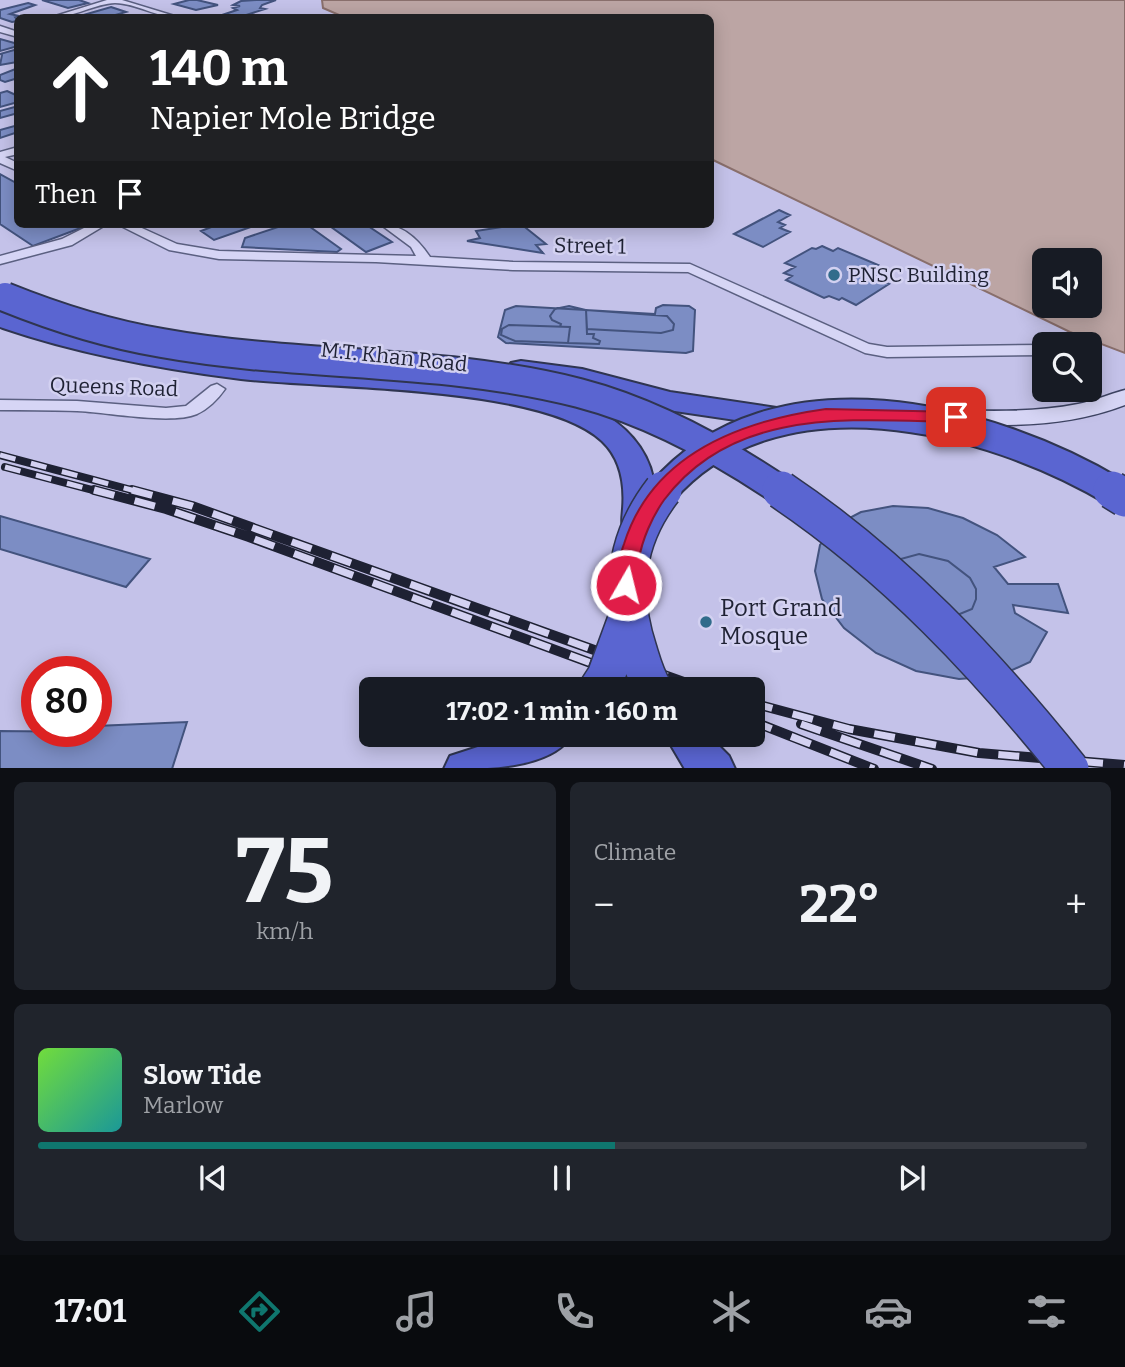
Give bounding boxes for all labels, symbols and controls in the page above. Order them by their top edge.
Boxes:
text: 140 m [150,39,288,98]
icon: ahead [35,42,126,133]
text: Napier Mole Bridge [150,99,436,137]
icon: arrive [111,175,149,213]
text: Then [35,179,97,210]
street label: Street 1 [554,232,627,260]
map controls [1032,248,1102,402]
button: sound [1032,248,1102,318]
place label: PNSC Building [848,262,989,288]
marker: PNSC Building [826,267,842,283]
button: search [1032,332,1102,402]
street label: M.T. Khan Road [319,336,469,378]
street label: Queens Road [49,372,179,402]
pin [926,387,986,447]
icon: arrive [937,398,975,436]
position arrow [589,548,663,622]
place label: Port Grand Mosque [720,594,842,650]
marker: Port Grand Mosque [698,614,714,630]
speed limit sign: 80 [21,656,112,747]
text: 17:02 · 1 min · 160 m [446,696,678,727]
text: 75 [236,817,334,926]
text: Climate [594,838,676,866]
text: 22° [799,873,881,936]
text: − [594,882,614,928]
text: + [1065,882,1087,928]
text: km/h [256,917,313,945]
text: Slow Tide [143,1060,262,1091]
text: Marlow [143,1091,223,1119]
icon: previous [194,1159,232,1197]
icon: pause [543,1159,581,1197]
icon: next [893,1159,931,1197]
icon: directions [235,1287,284,1336]
icon: music [392,1287,441,1336]
icon: phone [550,1287,599,1336]
icon: climate [707,1287,756,1336]
icon: car [864,1287,913,1336]
icon: filters [1022,1287,1071,1336]
text: 17:01 [54,1292,126,1330]

